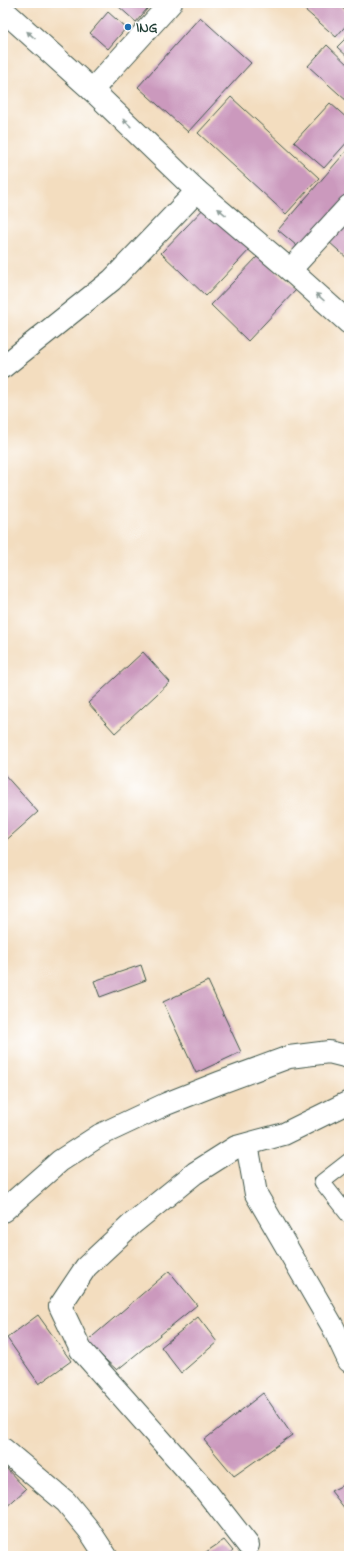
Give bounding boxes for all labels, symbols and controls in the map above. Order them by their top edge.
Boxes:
place label: ING [136,18,158,39]
marker: ING [123,22,133,32]
one-way arrow [26,30,36,40]
one-way arrow [122,119,131,128]
one-way arrow [216,207,227,216]
one-way arrow [315,292,325,301]

